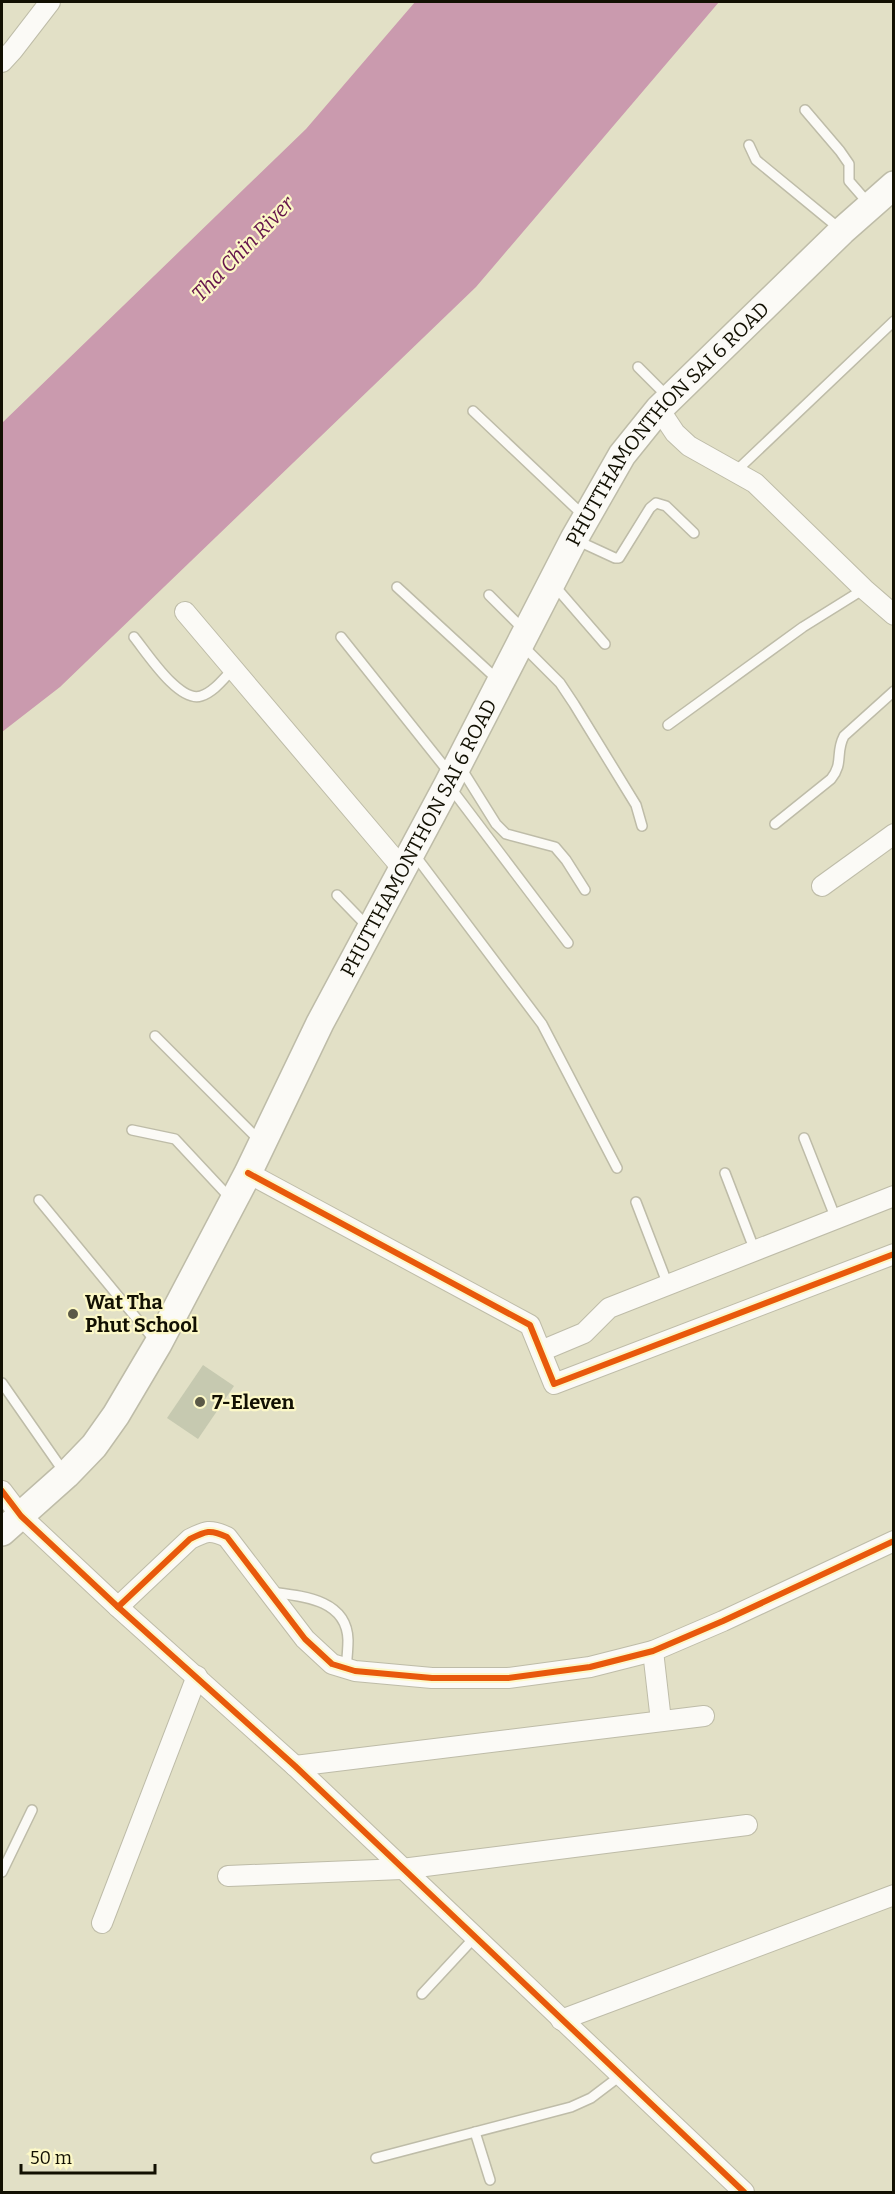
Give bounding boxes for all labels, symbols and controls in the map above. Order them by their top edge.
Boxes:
water label: Tha Chin River [186,190,301,307]
street label: PHUTTHAMONTHON SAI 6 ROAD [561,297,774,550]
street label: PHUTTHAMONTHON SAI 6 ROAD [335,695,502,981]
place label: Wat Tha Phut School [85,1290,198,1337]
marker: Wat Tha Phut School [66,1307,80,1321]
place label: 7-Eleven [212,1390,294,1414]
marker: 7-Eleven [193,1395,207,1409]
scale bar [21,2137,154,2175]
text: 50 m [30,2147,72,2169]

